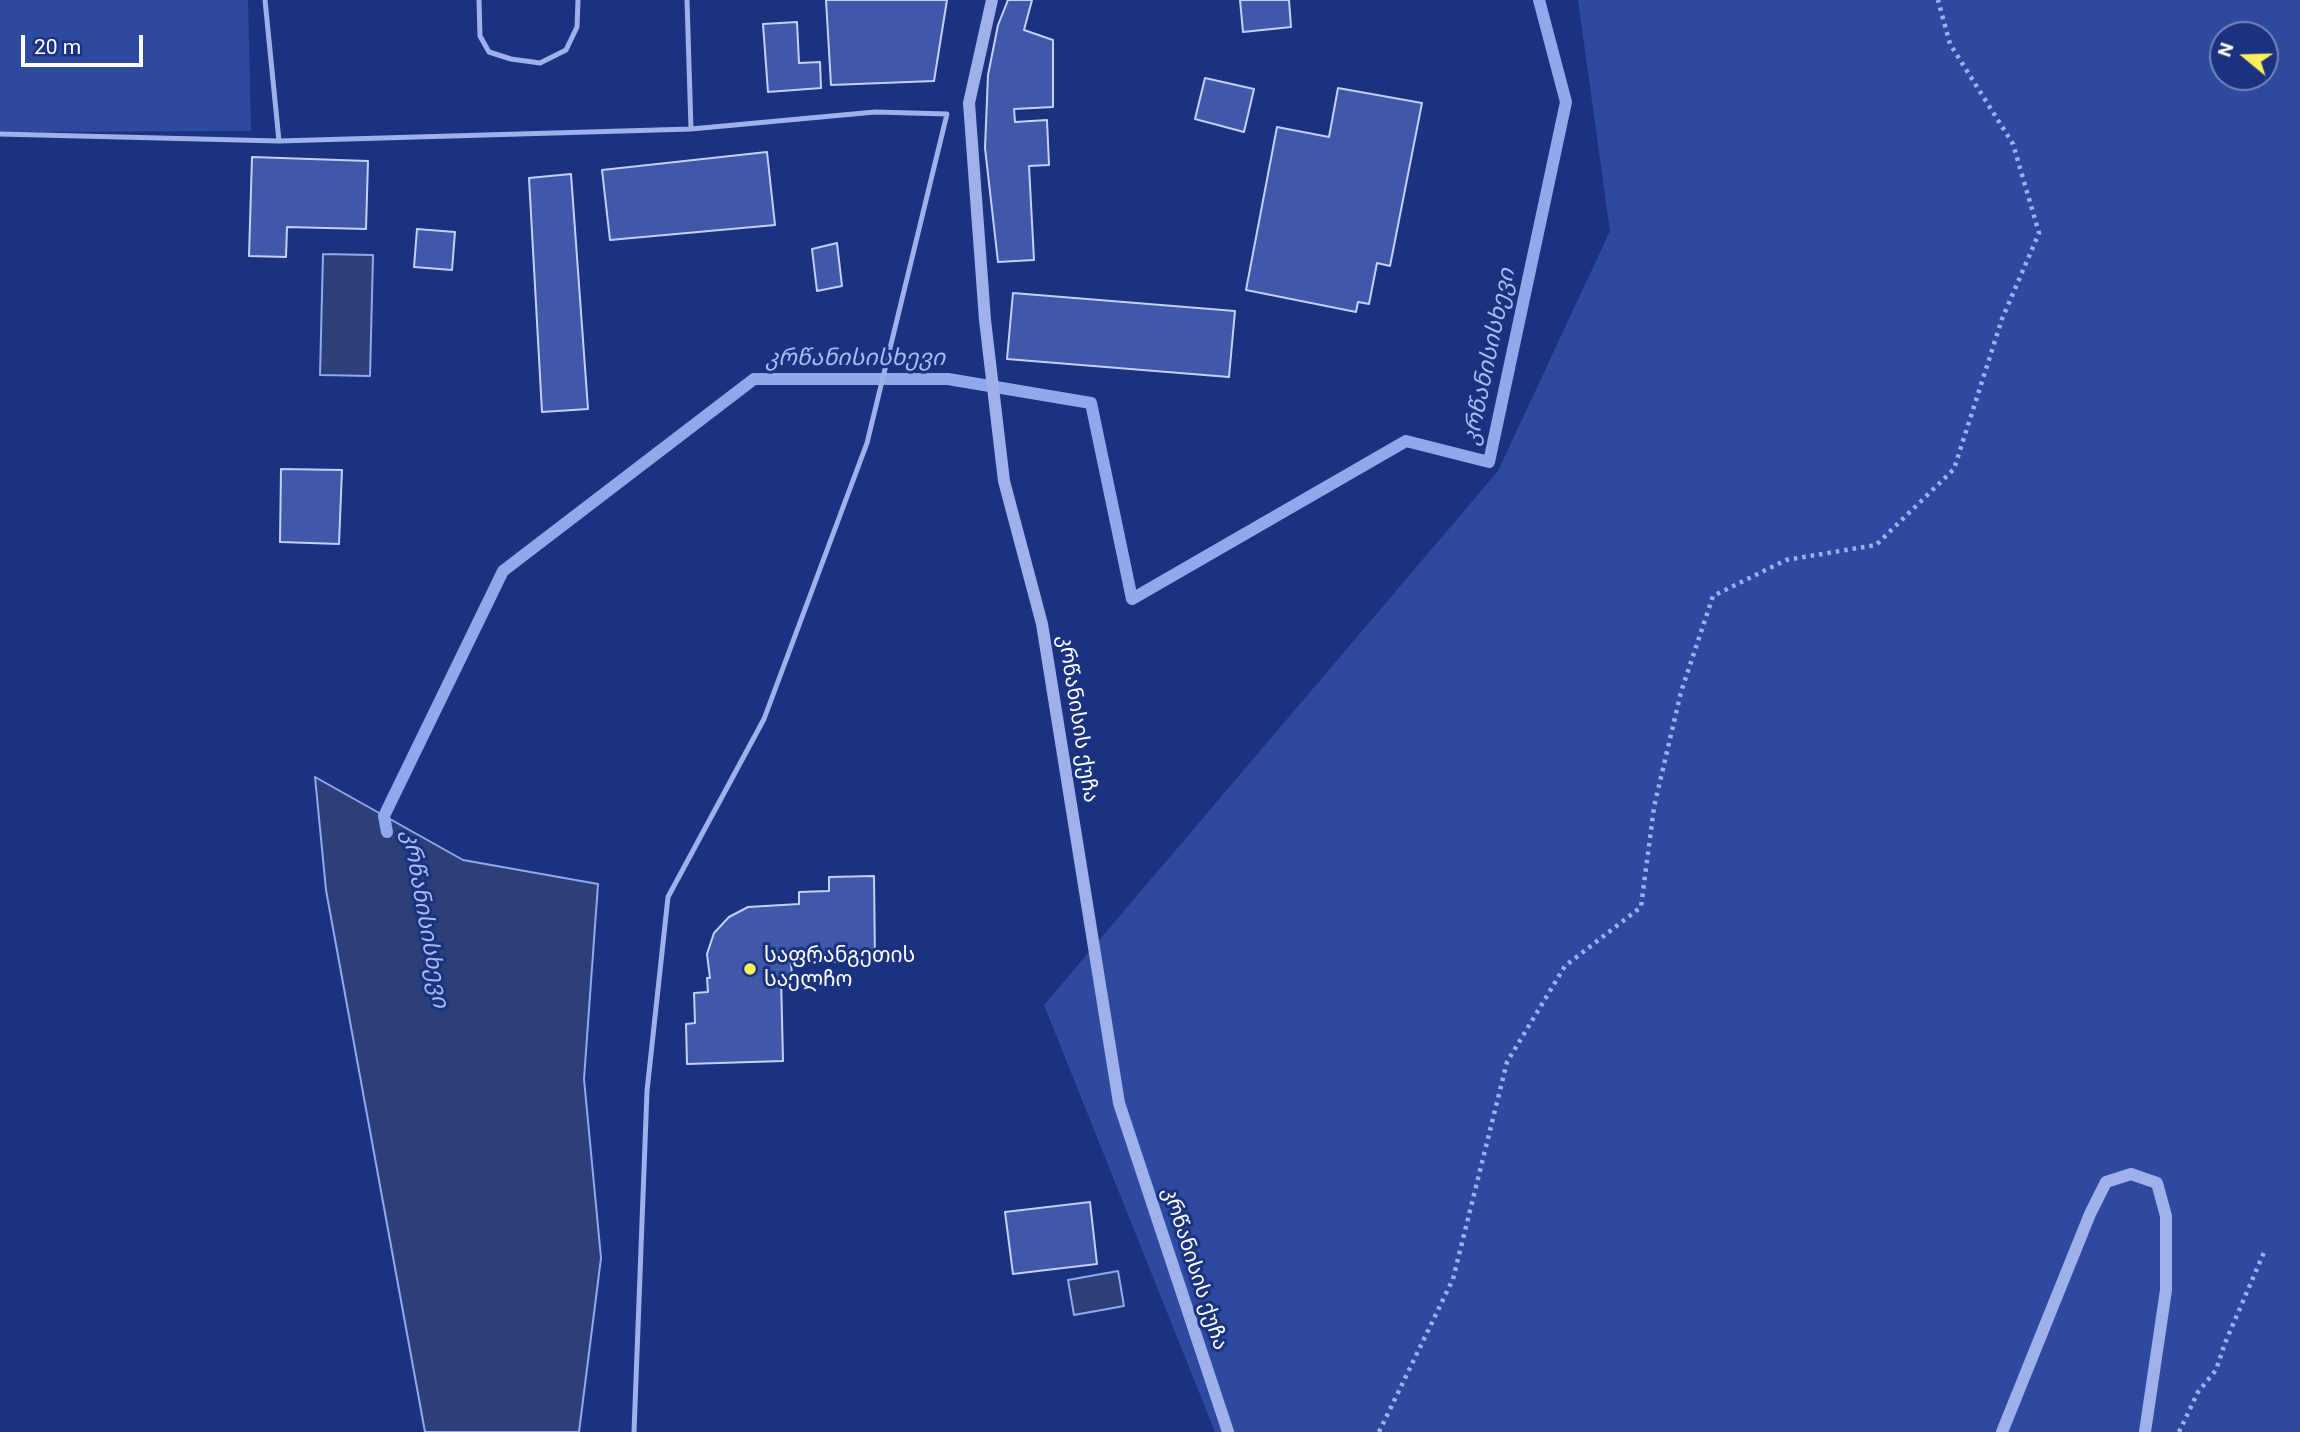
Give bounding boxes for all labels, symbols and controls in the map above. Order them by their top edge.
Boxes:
scale bar [24,21,147,65]
north arrow [2209,21,2279,91]
text: 20 m [34,35,81,59]
text: N [2213,40,2239,60]
water label: კრწანისისხევი [1458,266,1522,448]
water label: კრწანისისხევი [765,345,945,373]
street label: კრწანისის ქუჩა [1051,633,1103,805]
water label: კრწანისისხევი [395,828,453,1010]
place label: საფრანგეთის საელჩო [764,944,915,994]
marker: საფრანგეთის საელჩო [742,961,758,977]
street label: კრწანისის ქუჩა [1156,1185,1232,1353]

